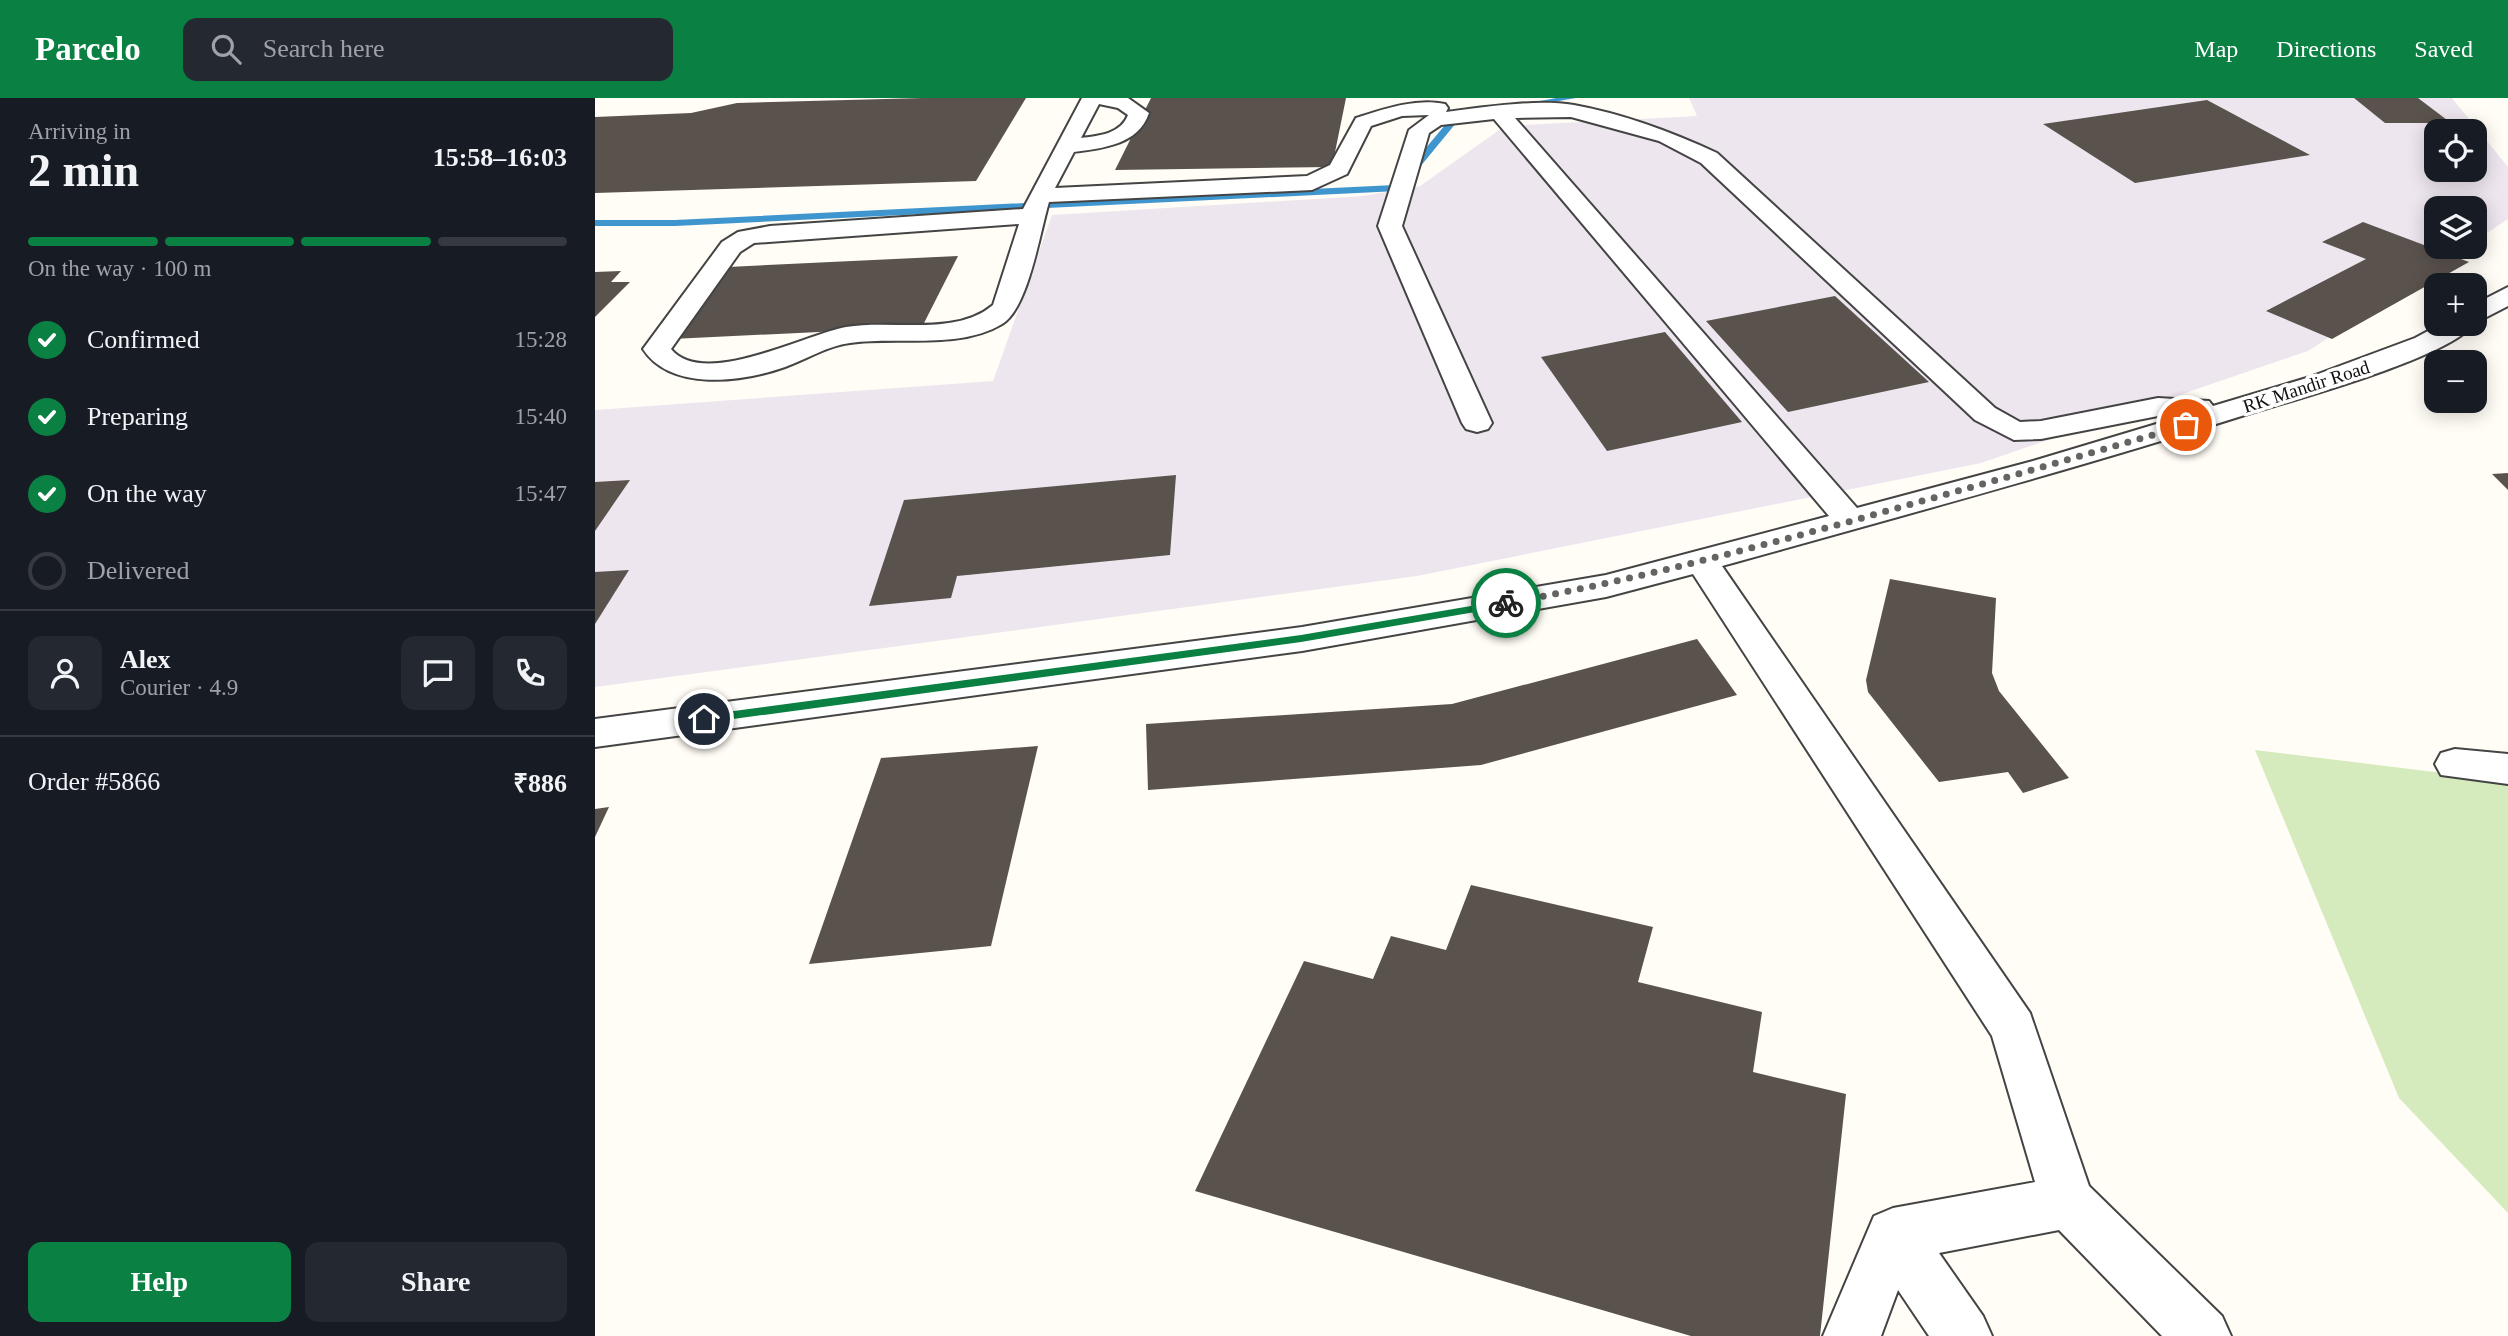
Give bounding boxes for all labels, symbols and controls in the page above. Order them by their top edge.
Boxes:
search box [183,18,673,81]
icon: search [207,30,245,68]
text: Parcelo [35,31,141,67]
text: Search here [263,34,385,63]
text: Map [2194,36,2238,62]
text: Directions [2276,36,2376,62]
text: Saved [2414,36,2473,62]
text: Arriving in [28,119,131,144]
map controls [2424,119,2487,413]
button: locate [2424,119,2487,182]
text: 15:58–16:03 [433,143,567,172]
text: 2 min [28,145,139,196]
button: layers [2424,196,2487,259]
text: On the way · 100 m [28,256,211,281]
button: + [2424,273,2487,336]
icon: check [28,321,66,359]
text: Confirmed [87,325,200,354]
text: 15:28 [515,327,567,352]
button: − [2424,350,2487,413]
street label: RK Mandir Road [2240,356,2373,417]
pin [2156,395,2216,455]
icon: check [28,398,66,436]
text: Preparing [87,402,188,431]
text: 15:40 [515,404,567,429]
icon: bag [2167,406,2205,444]
icon: check [28,475,66,513]
text: On the way [87,479,207,508]
text: 15:47 [515,481,567,506]
text: Delivered [87,556,190,585]
courier [1471,568,1541,638]
icon: bike [1487,584,1525,622]
button: person [28,636,102,710]
button: chat [401,636,475,710]
button: phone [493,636,567,710]
text: Alex [120,645,171,674]
text: Courier · 4.9 [120,675,238,700]
pin [674,689,734,749]
icon: home [685,700,723,738]
text: Order #5866 [28,767,160,796]
text: ₹886 [513,769,567,798]
button: Help [28,1242,291,1322]
button: Share [305,1242,567,1322]

